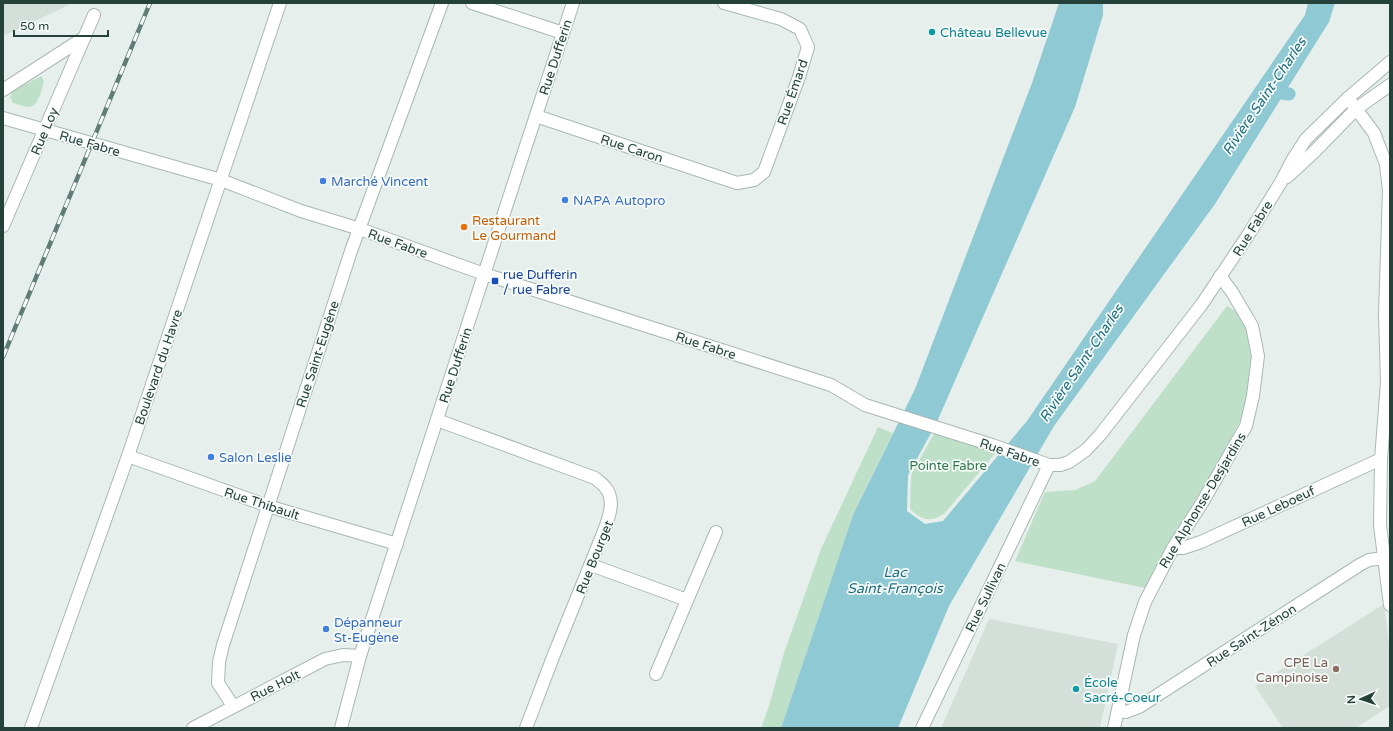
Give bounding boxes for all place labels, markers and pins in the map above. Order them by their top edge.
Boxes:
place label: Château Bellevue [940,25,1047,41]
marker: Château Bellevue [927,27,937,37]
place label: Marché Vincent [331,174,428,190]
marker: Marché Vincent [318,176,328,186]
place label: NAPA Autopro [573,193,666,209]
marker: NAPA Autopro [560,195,570,205]
place label: Restaurant Le Gourmand [472,213,556,244]
marker: Restaurant Le Gourmand [459,222,469,232]
place label: rue Dufferin / rue Fabre [503,267,577,298]
marker: rue Dufferin / rue Fabre [490,276,500,286]
place label: Salon Leslie [219,450,292,466]
marker: Salon Leslie [206,452,216,462]
place label: Dépanneur St-Eugène [334,615,402,646]
marker: Dépanneur St-Eugène [321,624,331,634]
place label: CPE La Campinoise [1256,655,1328,686]
marker: CPE La Campinoise [1331,664,1341,674]
place label: École Sacré-Coeur [1084,675,1161,706]
marker: École Sacré-Coeur [1071,684,1081,694]

